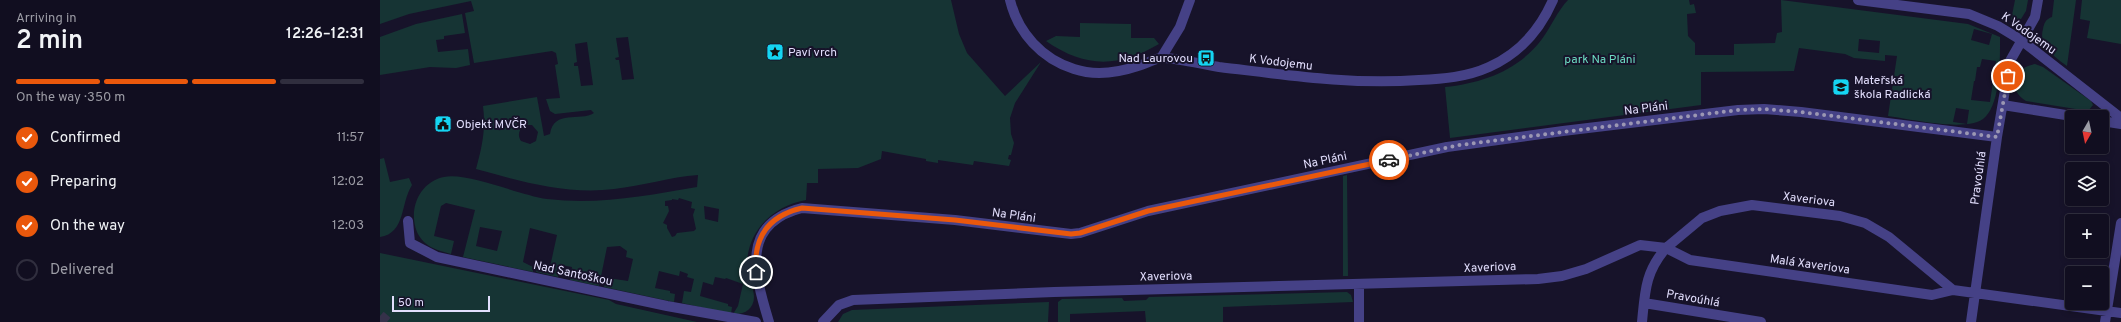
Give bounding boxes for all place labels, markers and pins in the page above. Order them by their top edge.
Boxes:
place icon: Paví vrch [765,42,785,62]
place label: Paví vrch [788,45,837,61]
bus stop icon: Nad Laurovou [1196,48,1216,68]
place label: Nad Laurovou [1118,51,1193,67]
pin [1991,59,2025,93]
place label: Mateřská škola Radlická [1854,73,1931,103]
school or university icon: Mateřská škola Radlická [1831,77,1851,97]
public building icon: Objekt MVČR [433,114,453,134]
place label: Objekt MVČR [456,117,527,133]
pin [739,255,773,289]

